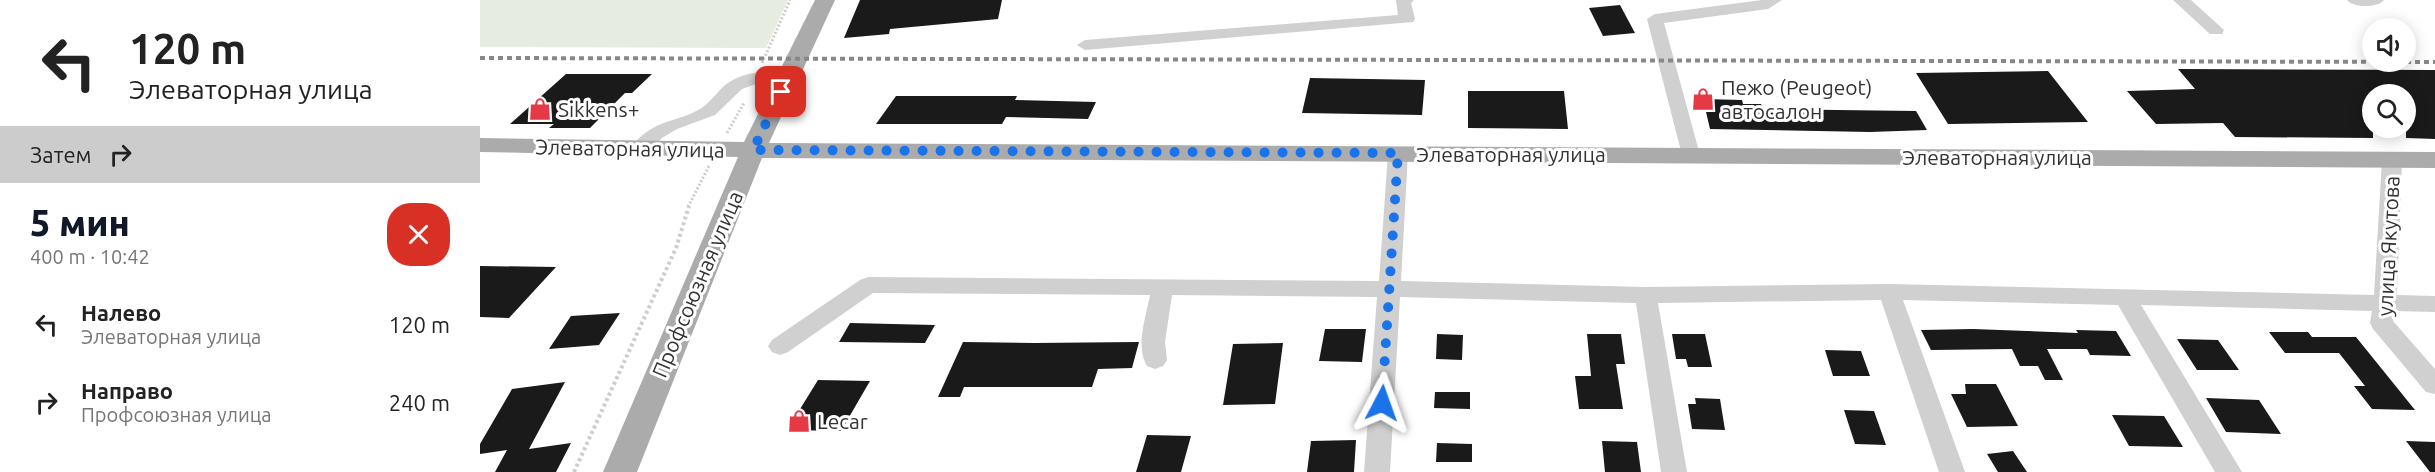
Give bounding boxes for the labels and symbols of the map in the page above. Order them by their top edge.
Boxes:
pin [755,66,806,117]
place label: Пежо (Peugeot) автосалон [1721,75,1872,123]
shop icon: Пежо (Peugeot) автосалон [1690,86,1716,112]
shop icon: Sikkens+ [527,96,553,122]
place label: Sikkens+ [558,97,640,121]
street label: Элеваторная улица [535,134,725,162]
street label: Элеваторная улица [1416,142,1606,166]
street label: Элеваторная улица [1902,145,2092,169]
street label: улица Якутова [2372,175,2404,317]
street label: Профсоюзная улица [647,187,747,381]
position arrow [1350,371,1414,435]
shop icon: Lecar [786,408,812,434]
place label: Lecar [817,409,868,433]

